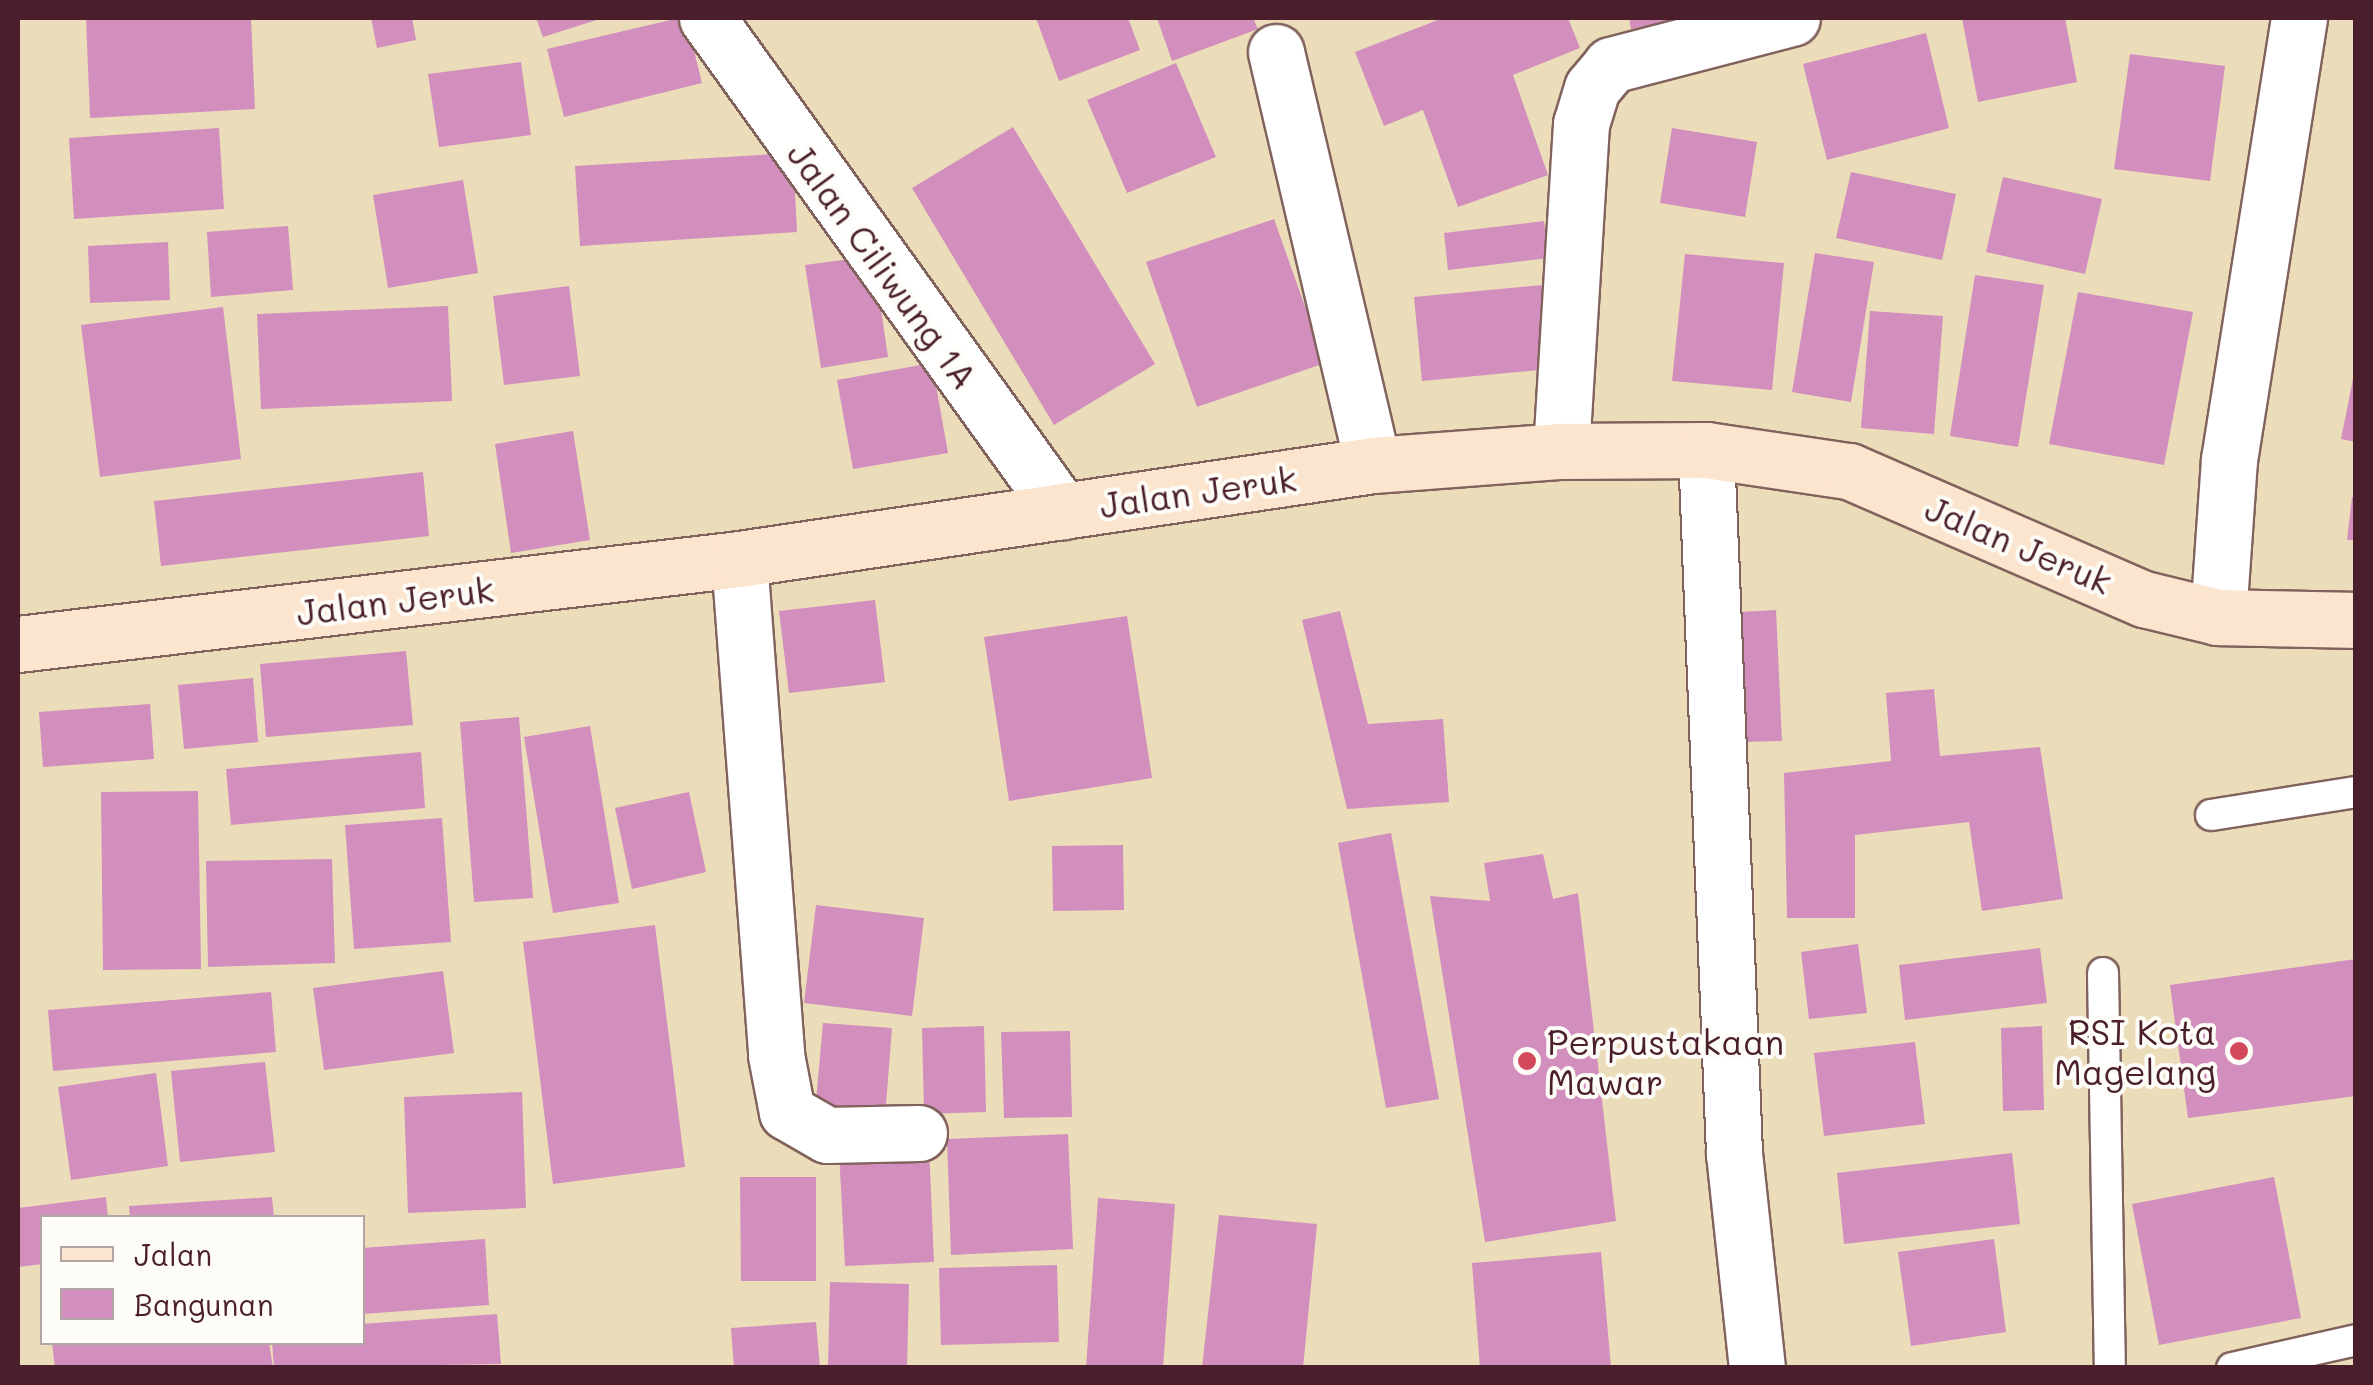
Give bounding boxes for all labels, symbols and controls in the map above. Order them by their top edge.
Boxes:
street label: Jalan Ciliwung 1A [779,134,987,396]
street label: Jalan Jeruk [1097,456,1299,526]
street label: Jalan Jeruk [1919,486,2119,602]
street label: Jalan Jeruk [294,567,496,633]
place label: RSI Kota Magelang [2054,1010,2216,1092]
place label: Perpustakaan Mawar [1547,1020,1784,1102]
marker: RSI Kota Magelang [2226,1038,2252,1064]
marker: Perpustakaan Mawar [1516,1050,1538,1072]
legend [40,1215,365,1345]
text: Jalan [134,1234,212,1274]
text: Bangunan [134,1284,274,1324]

